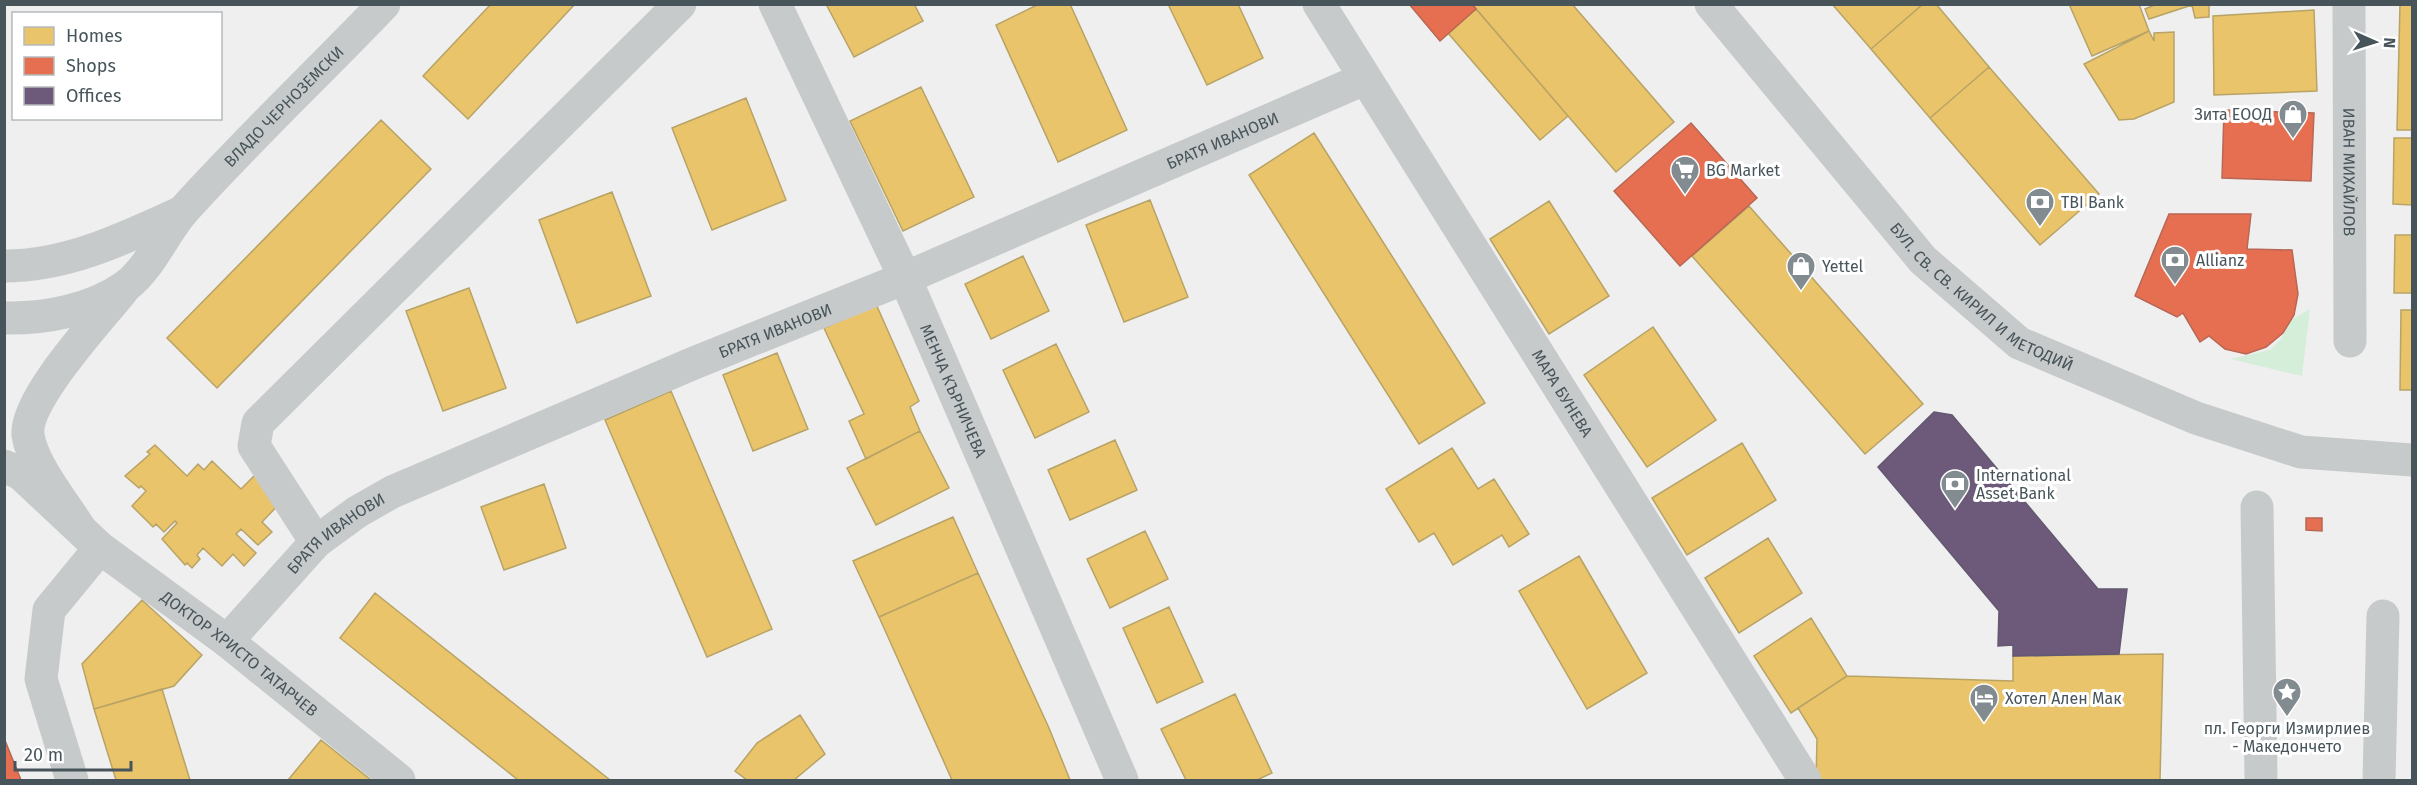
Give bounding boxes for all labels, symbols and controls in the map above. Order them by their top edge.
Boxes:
legend [12,12,222,120]
north arrow [2345,12,2405,72]
text: Homes [66,25,122,47]
text: N [2380,37,2399,49]
street label: ВЛАДО ЧЕРНОЗЕМСКИ [220,42,347,171]
text: Shops [66,55,116,77]
text: Offices [66,85,121,107]
shop icon: Зита ЕООД [2277,98,2309,140]
place label: Зита ЕООД [2194,105,2272,124]
street label: БРАТЯ ИВАНОВИ [1163,108,1281,173]
street label: ИВАН МИХАЙЛОВ [2340,108,2359,236]
supermarket icon: BG Market [1669,154,1701,196]
place label: BG Market [1706,161,1780,180]
bank icon: TBI Bank [2024,186,2056,228]
place label: TBI Bank [2061,193,2125,212]
street label: БУЛ. СВ. СВ. КИРИЛ И МЕТОДИЙ [1886,218,2076,375]
bank icon: Allianz [2159,244,2191,286]
shop icon: Yettel [1785,250,1817,292]
place label: Allianz [2196,251,2244,270]
place label: Yettel [1822,257,1864,276]
street label: БРАТЯ ИВАНОВИ [716,299,834,362]
street label: МЕНЧА КЪРНИЧЕВА [916,321,991,461]
street label: МАРА БУНЕВА [1528,346,1597,441]
place label: International Asset Bank [1976,466,2071,503]
bank icon: International Asset Bank [1939,468,1971,510]
street label: БРАТЯ ИВАНОВИ [283,489,388,578]
street label: ДОКТОР ХРИСТО ТАТАРЧЕВ [157,586,322,720]
place icon: пл. Георги Измирлиев - Македончето [2271,676,2303,718]
hotel icon: Хотел Ален Мак [1968,682,2000,724]
place label: Хотел Ален Мак [2005,689,2122,708]
place label: пл. Георги Измирлиев - Македончето [2204,719,2370,756]
scale bar [15,734,130,772]
text: 20 m [24,744,63,766]

